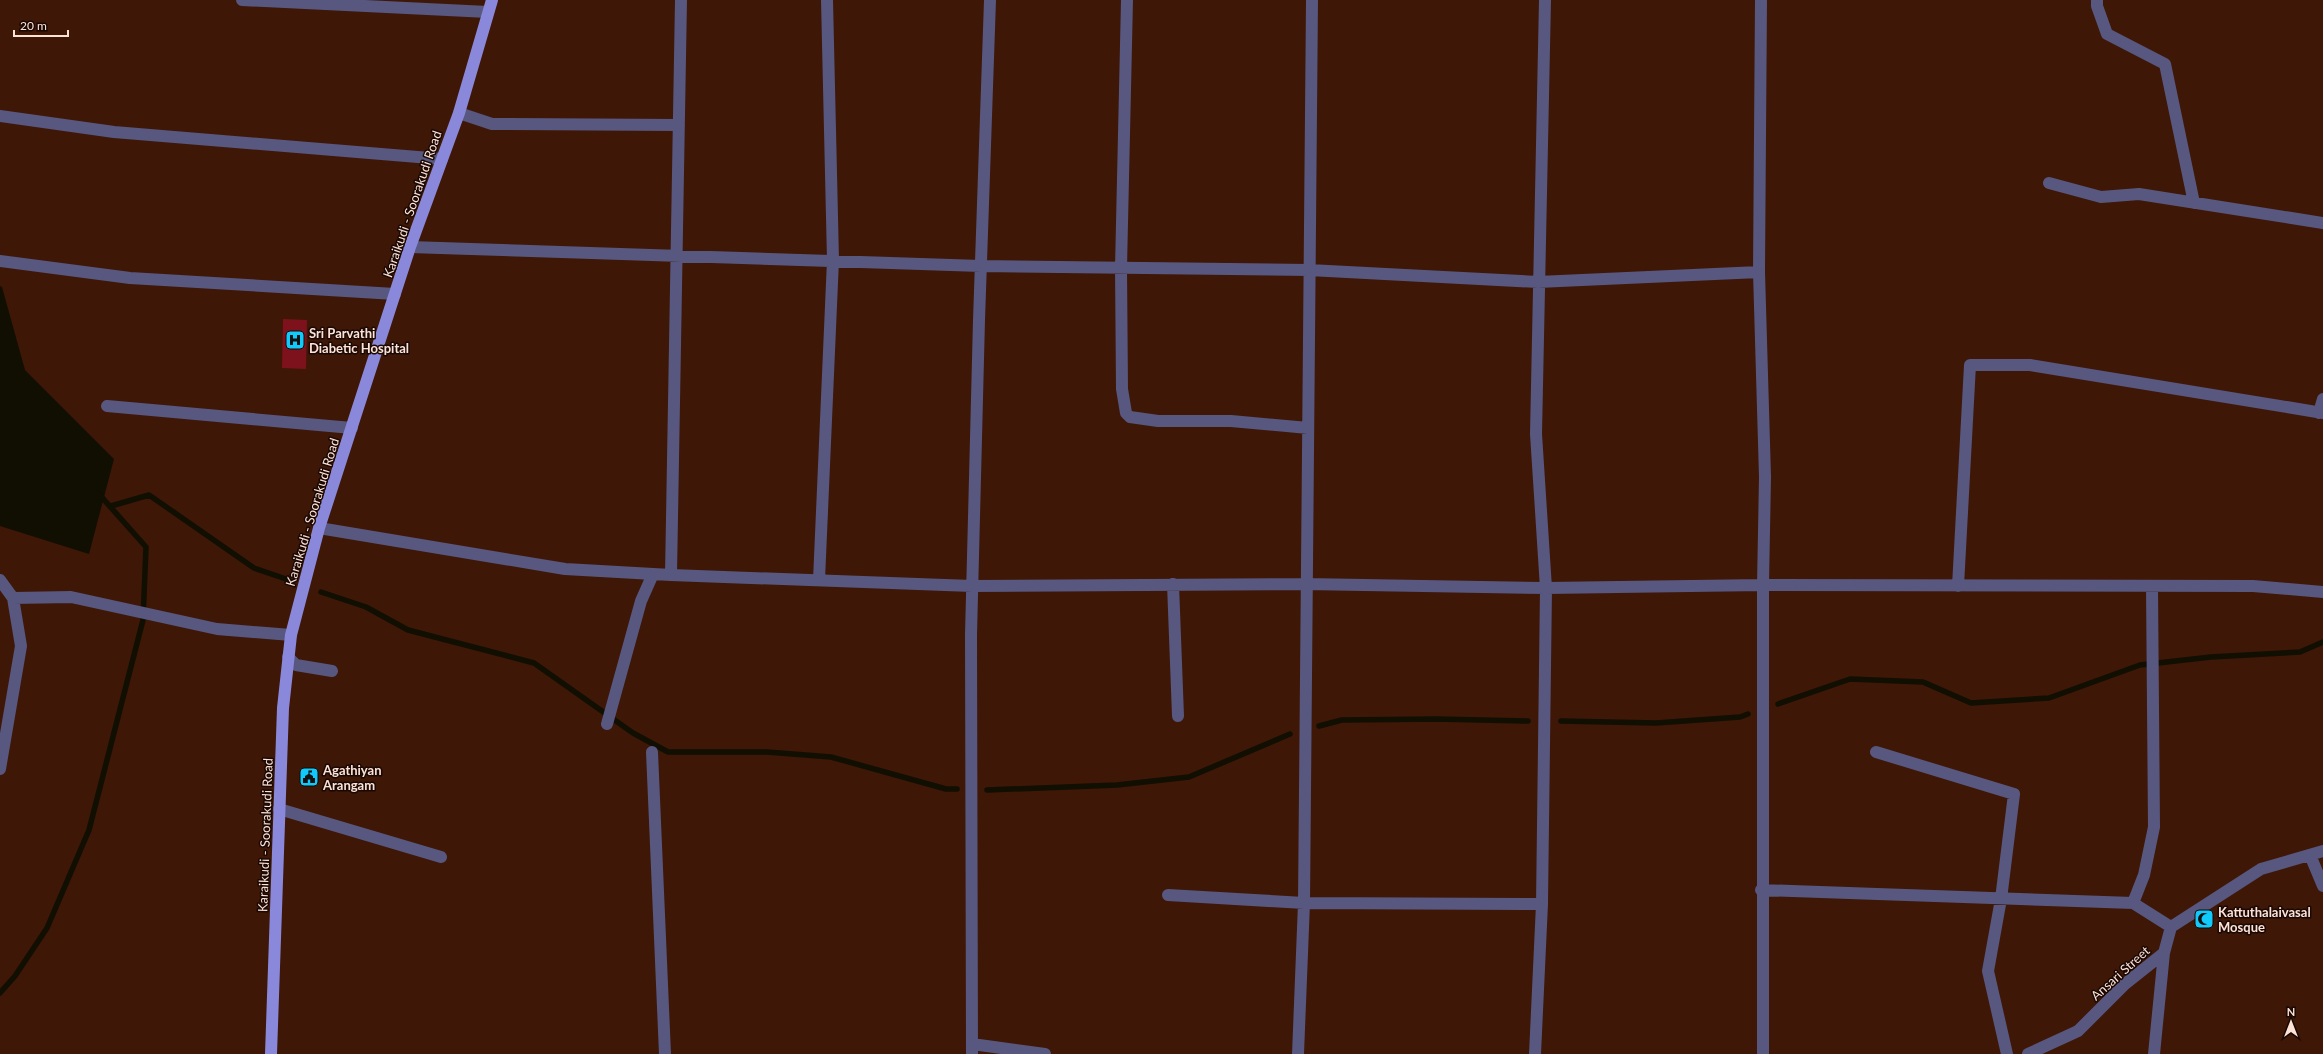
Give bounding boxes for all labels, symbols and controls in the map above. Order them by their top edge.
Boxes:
scale bar [14,12,68,38]
text: 20 m [20,18,47,33]
street label: Karaikudi - Soorakudi Road [379,128,445,280]
place label: Sri Parvathi Diabetic Hospital [309,325,409,356]
hospital icon: Sri Parvathi Diabetic Hospital [284,329,306,351]
street label: Karaikudi - Soorakudi Road [282,436,342,588]
street label: Karaikudi - Soorakudi Road [254,758,276,912]
place label: Agathiyan Arangam [322,762,382,793]
public building icon: Agathiyan Arangam [298,766,320,788]
place label: Kattuthalaivasal Mosque [2218,904,2311,935]
mosque icon: Kattuthalaivasal Mosque [2193,908,2215,930]
street label: Ansari Street [2087,942,2153,1004]
north arrow [2271,1002,2311,1042]
text: N [2287,1005,2295,1018]

